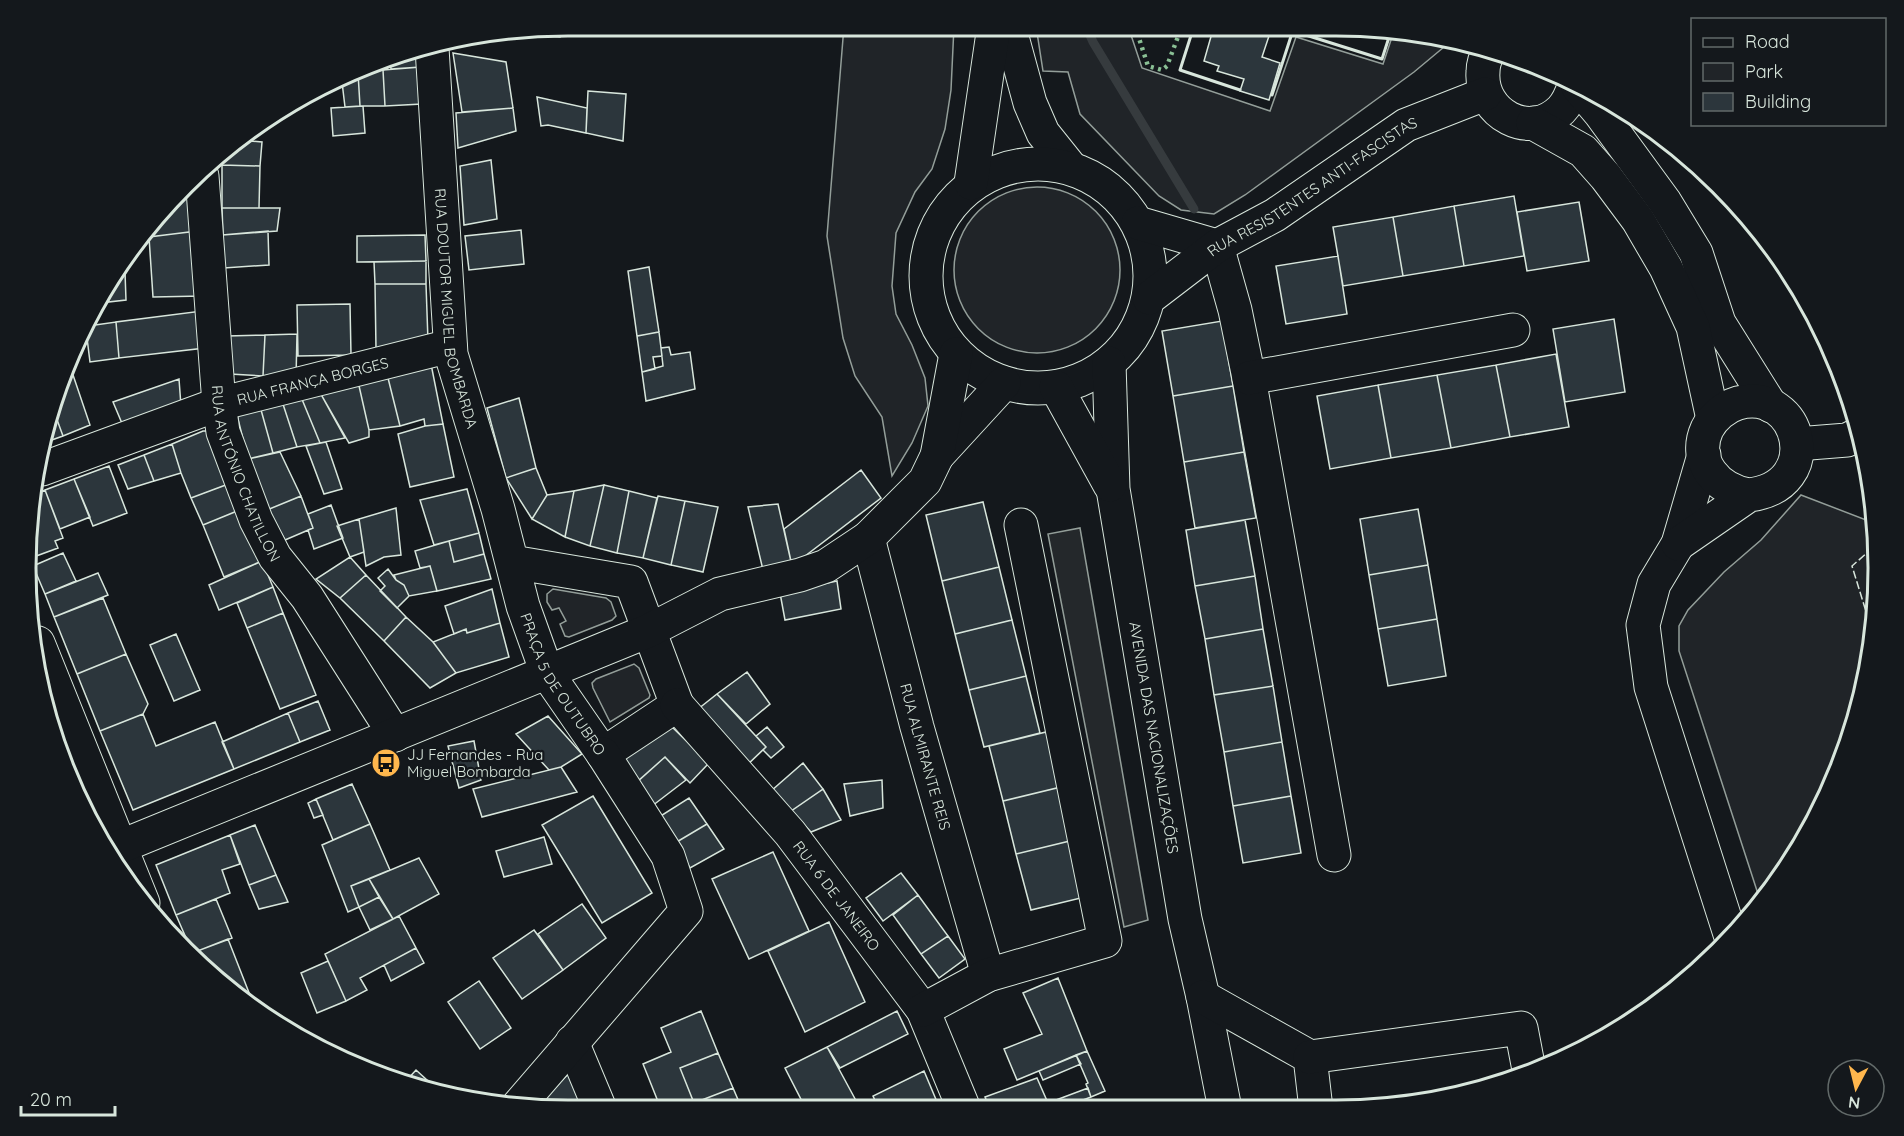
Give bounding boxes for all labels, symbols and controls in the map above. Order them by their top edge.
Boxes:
legend [1691,18,1886,126]
text: Road [1745,30,1790,53]
text: Park [1745,60,1783,83]
text: Building [1745,90,1811,113]
street label: RUA RESISTENTES ANTI-FASCISTAS [1203,112,1420,260]
street label: RUA DOUTOR MIGUEL BOMBARDA [431,187,483,431]
street label: RUA FRANÇA BORGES [235,352,390,409]
street label: RUA ANTÓNIO CHATILLON [208,384,285,565]
street label: PRAÇA 5 DE OUTUBRO [517,610,610,759]
street label: AVENIDA DAS NACIONALIZAÇÕES [1126,620,1183,855]
street label: RUA ALMIRANTE REIS [897,681,955,832]
place label: JJ Fernandes - Rua Miguel Bombarda [407,745,543,781]
bus stop icon: JJ Fernandes - Rua Miguel Bombarda [370,747,402,779]
street label: RUA 6 DE JANEIRO [790,837,884,954]
north arrow [1826,1058,1886,1118]
scale bar [21,1079,116,1117]
text: 20 m [30,1088,72,1111]
text: N [1847,1092,1861,1114]

